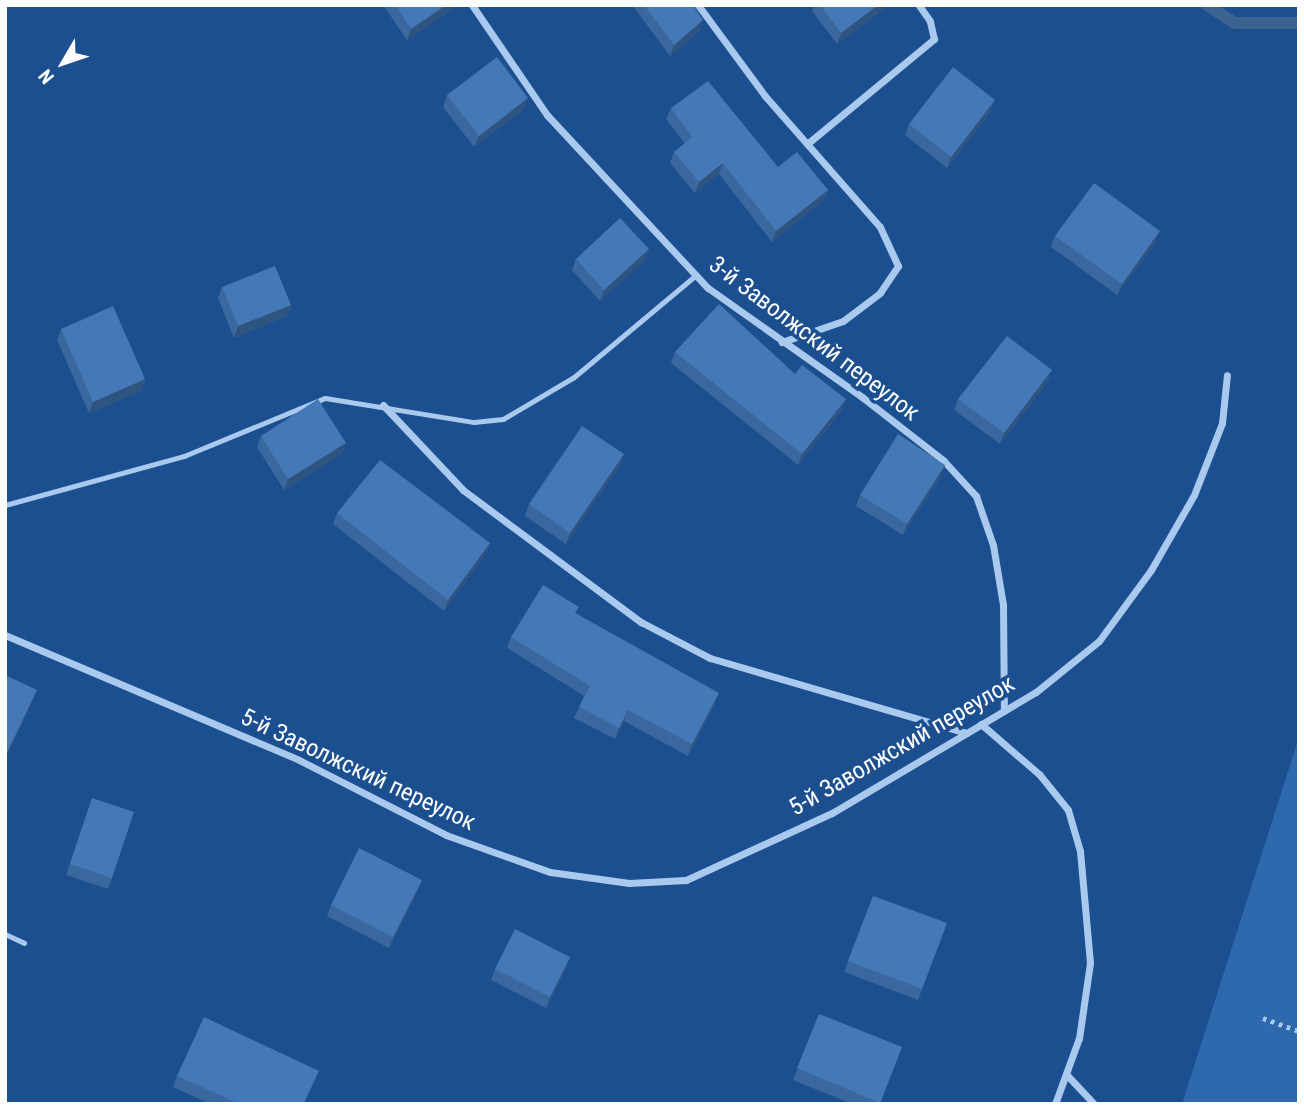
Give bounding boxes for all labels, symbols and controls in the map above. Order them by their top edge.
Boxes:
north arrow [28,28,98,98]
text: N [34,65,59,88]
street label: 3-й Заволжский переулок [703,251,925,427]
street label: 5-й Заволжский переулок [784,670,1020,822]
street label: 5-й Заволжский переулок [236,703,480,837]

